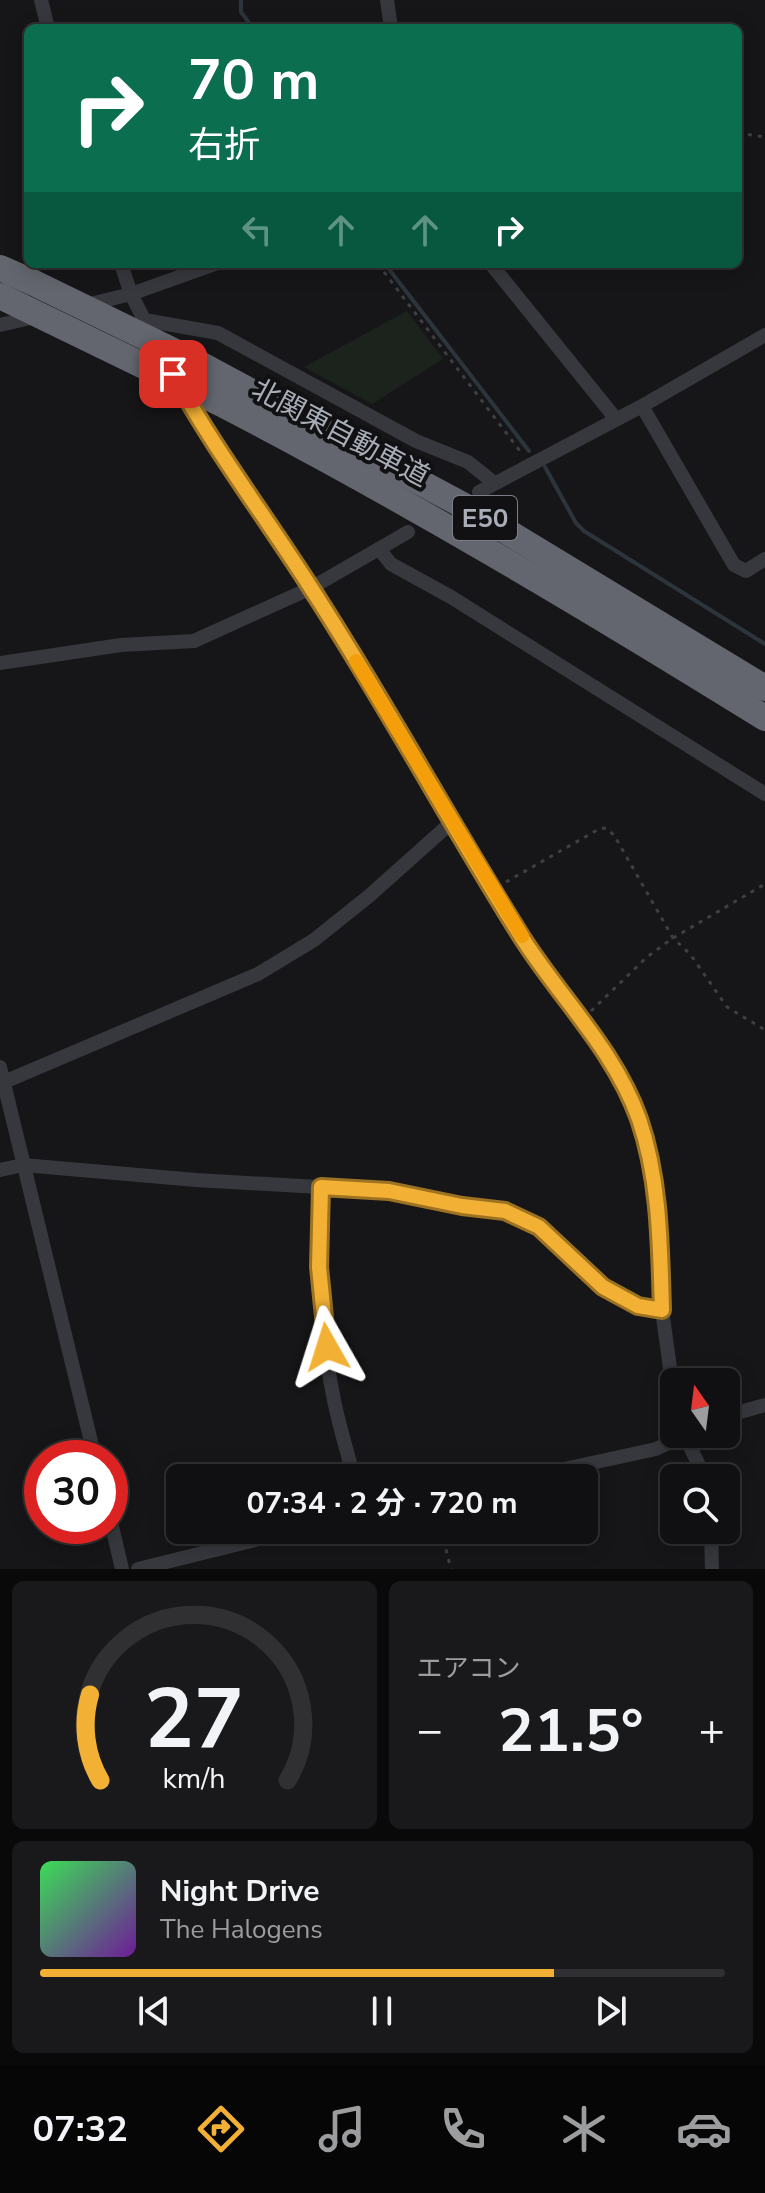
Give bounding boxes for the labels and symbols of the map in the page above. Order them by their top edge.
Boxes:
pin [139,340,207,408]
street label: 北関東自動車道 [245,370,436,496]
road number: E50 [453,496,517,540]
position arrow [285,1305,369,1389]
north arrow [660,1368,740,1448]
speed limit sign: 30 [24,1440,128,1544]

